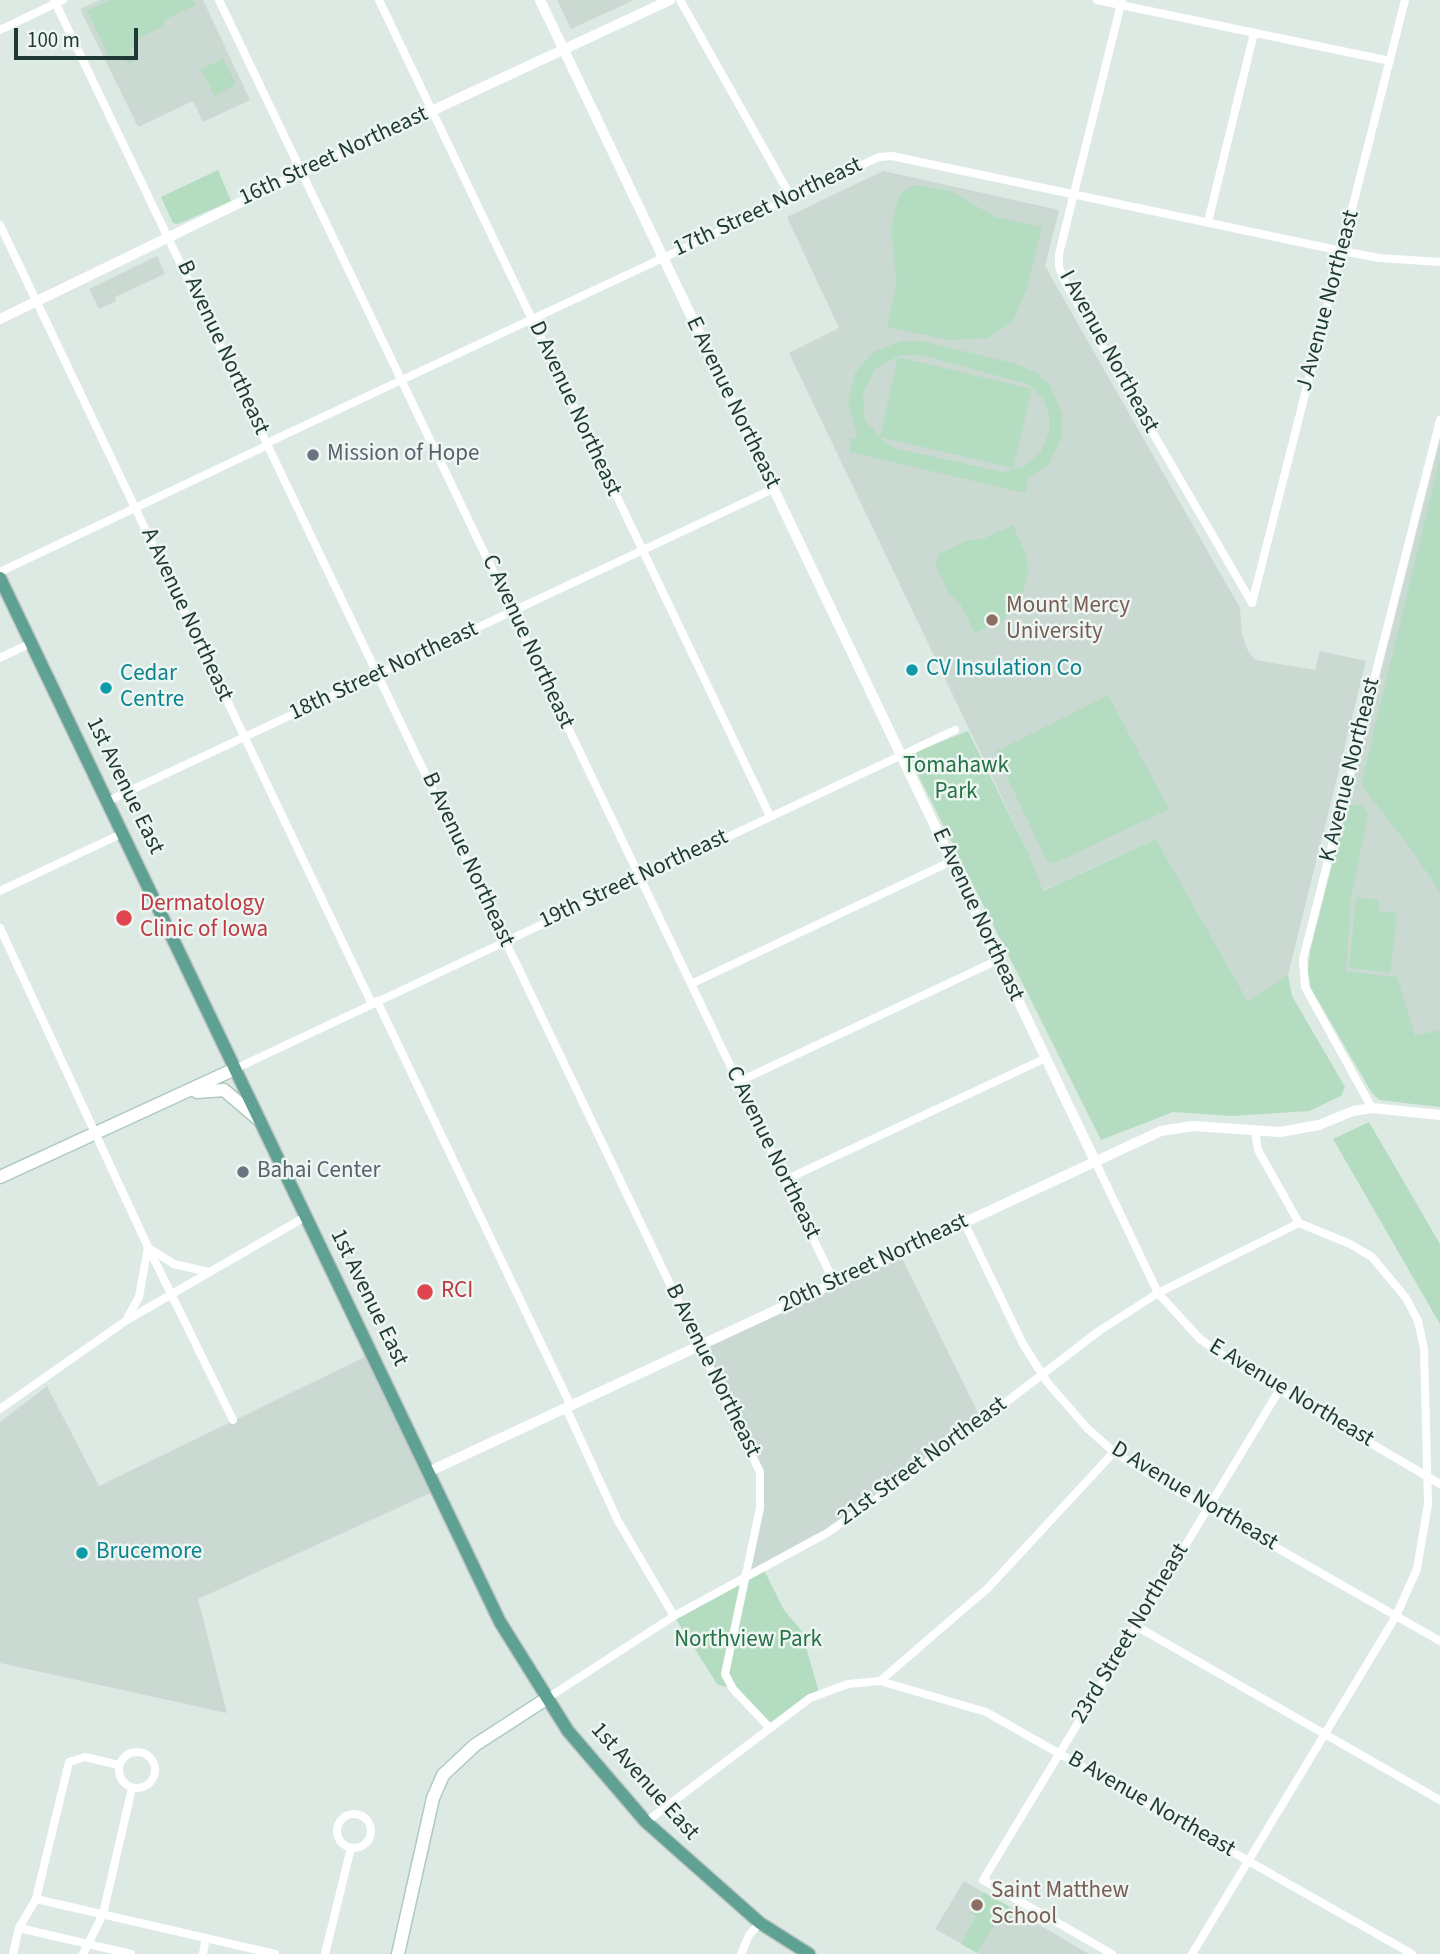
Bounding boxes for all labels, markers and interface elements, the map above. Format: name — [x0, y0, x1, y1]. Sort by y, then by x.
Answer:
scale bar — [18, 14, 142, 58]
text: 100 m — [27, 25, 80, 55]
street label: 16th Street Northeast — [235, 101, 433, 213]
street label: 17th Street Northeast — [669, 152, 867, 264]
street label: J Avenue Northeast — [1292, 207, 1366, 395]
street label: B Avenue Northeast — [170, 257, 274, 439]
street label: I Avenue Northeast — [1052, 266, 1164, 438]
street label: E Avenue Northeast — [679, 313, 785, 493]
street label: D Avenue Northeast — [521, 317, 627, 501]
place label: Mission of Hope — [327, 441, 479, 469]
marker: Mission of Hope — [305, 447, 321, 463]
street label: A Avenue Northeast — [134, 524, 238, 706]
street label: C Avenue Northeast — [475, 551, 579, 733]
place label: Mount Mercy University — [1006, 593, 1130, 647]
marker: Mount Mercy University — [984, 612, 1000, 628]
street label: 18th Street Northeast — [285, 616, 483, 728]
place label: CV Insulation Co — [926, 656, 1082, 684]
place label: Cedar Centre — [120, 661, 184, 715]
marker: CV Insulation Co — [904, 662, 920, 678]
street label: K Avenue Northeast — [1315, 675, 1387, 865]
marker: Cedar Centre — [98, 680, 114, 696]
street label: 1st Avenue East — [79, 713, 169, 859]
park label: Tomahawk Park — [903, 753, 1009, 807]
street label: B Avenue Northeast — [415, 769, 519, 951]
street label: 19th Street Northeast — [535, 824, 733, 936]
street label: E Avenue Northeast — [925, 824, 1029, 1006]
place label: Dermatology Clinic of Iowa — [140, 891, 268, 945]
marker: Dermatology Clinic of Iowa — [114, 908, 134, 928]
street label: C Avenue Northeast — [718, 1062, 826, 1244]
place label: Bahai Center — [257, 1158, 380, 1186]
marker: Bahai Center — [235, 1164, 251, 1180]
street label: 20th Street Northeast — [775, 1208, 973, 1320]
street label: 1st Avenue East — [323, 1225, 413, 1371]
place label: RCI — [441, 1278, 473, 1306]
street label: B Avenue Northeast — [658, 1280, 766, 1462]
marker: RCI — [415, 1282, 435, 1302]
street label: E Avenue Northeast — [1204, 1334, 1378, 1454]
street label: 21st Street Northeast — [833, 1392, 1013, 1532]
street label: D Avenue Northeast — [1106, 1436, 1282, 1558]
place label: Brucemore — [96, 1539, 202, 1567]
street label: 23rd Street Northeast — [1066, 1539, 1196, 1729]
marker: Brucemore — [74, 1545, 90, 1561]
park label: Northview Park — [674, 1627, 822, 1655]
street label: 1st Avenue East — [584, 1717, 704, 1847]
street label: B Avenue Northeast — [1062, 1746, 1240, 1864]
place label: Saint Matthew School — [991, 1878, 1129, 1932]
marker: Saint Matthew School — [969, 1897, 985, 1913]

